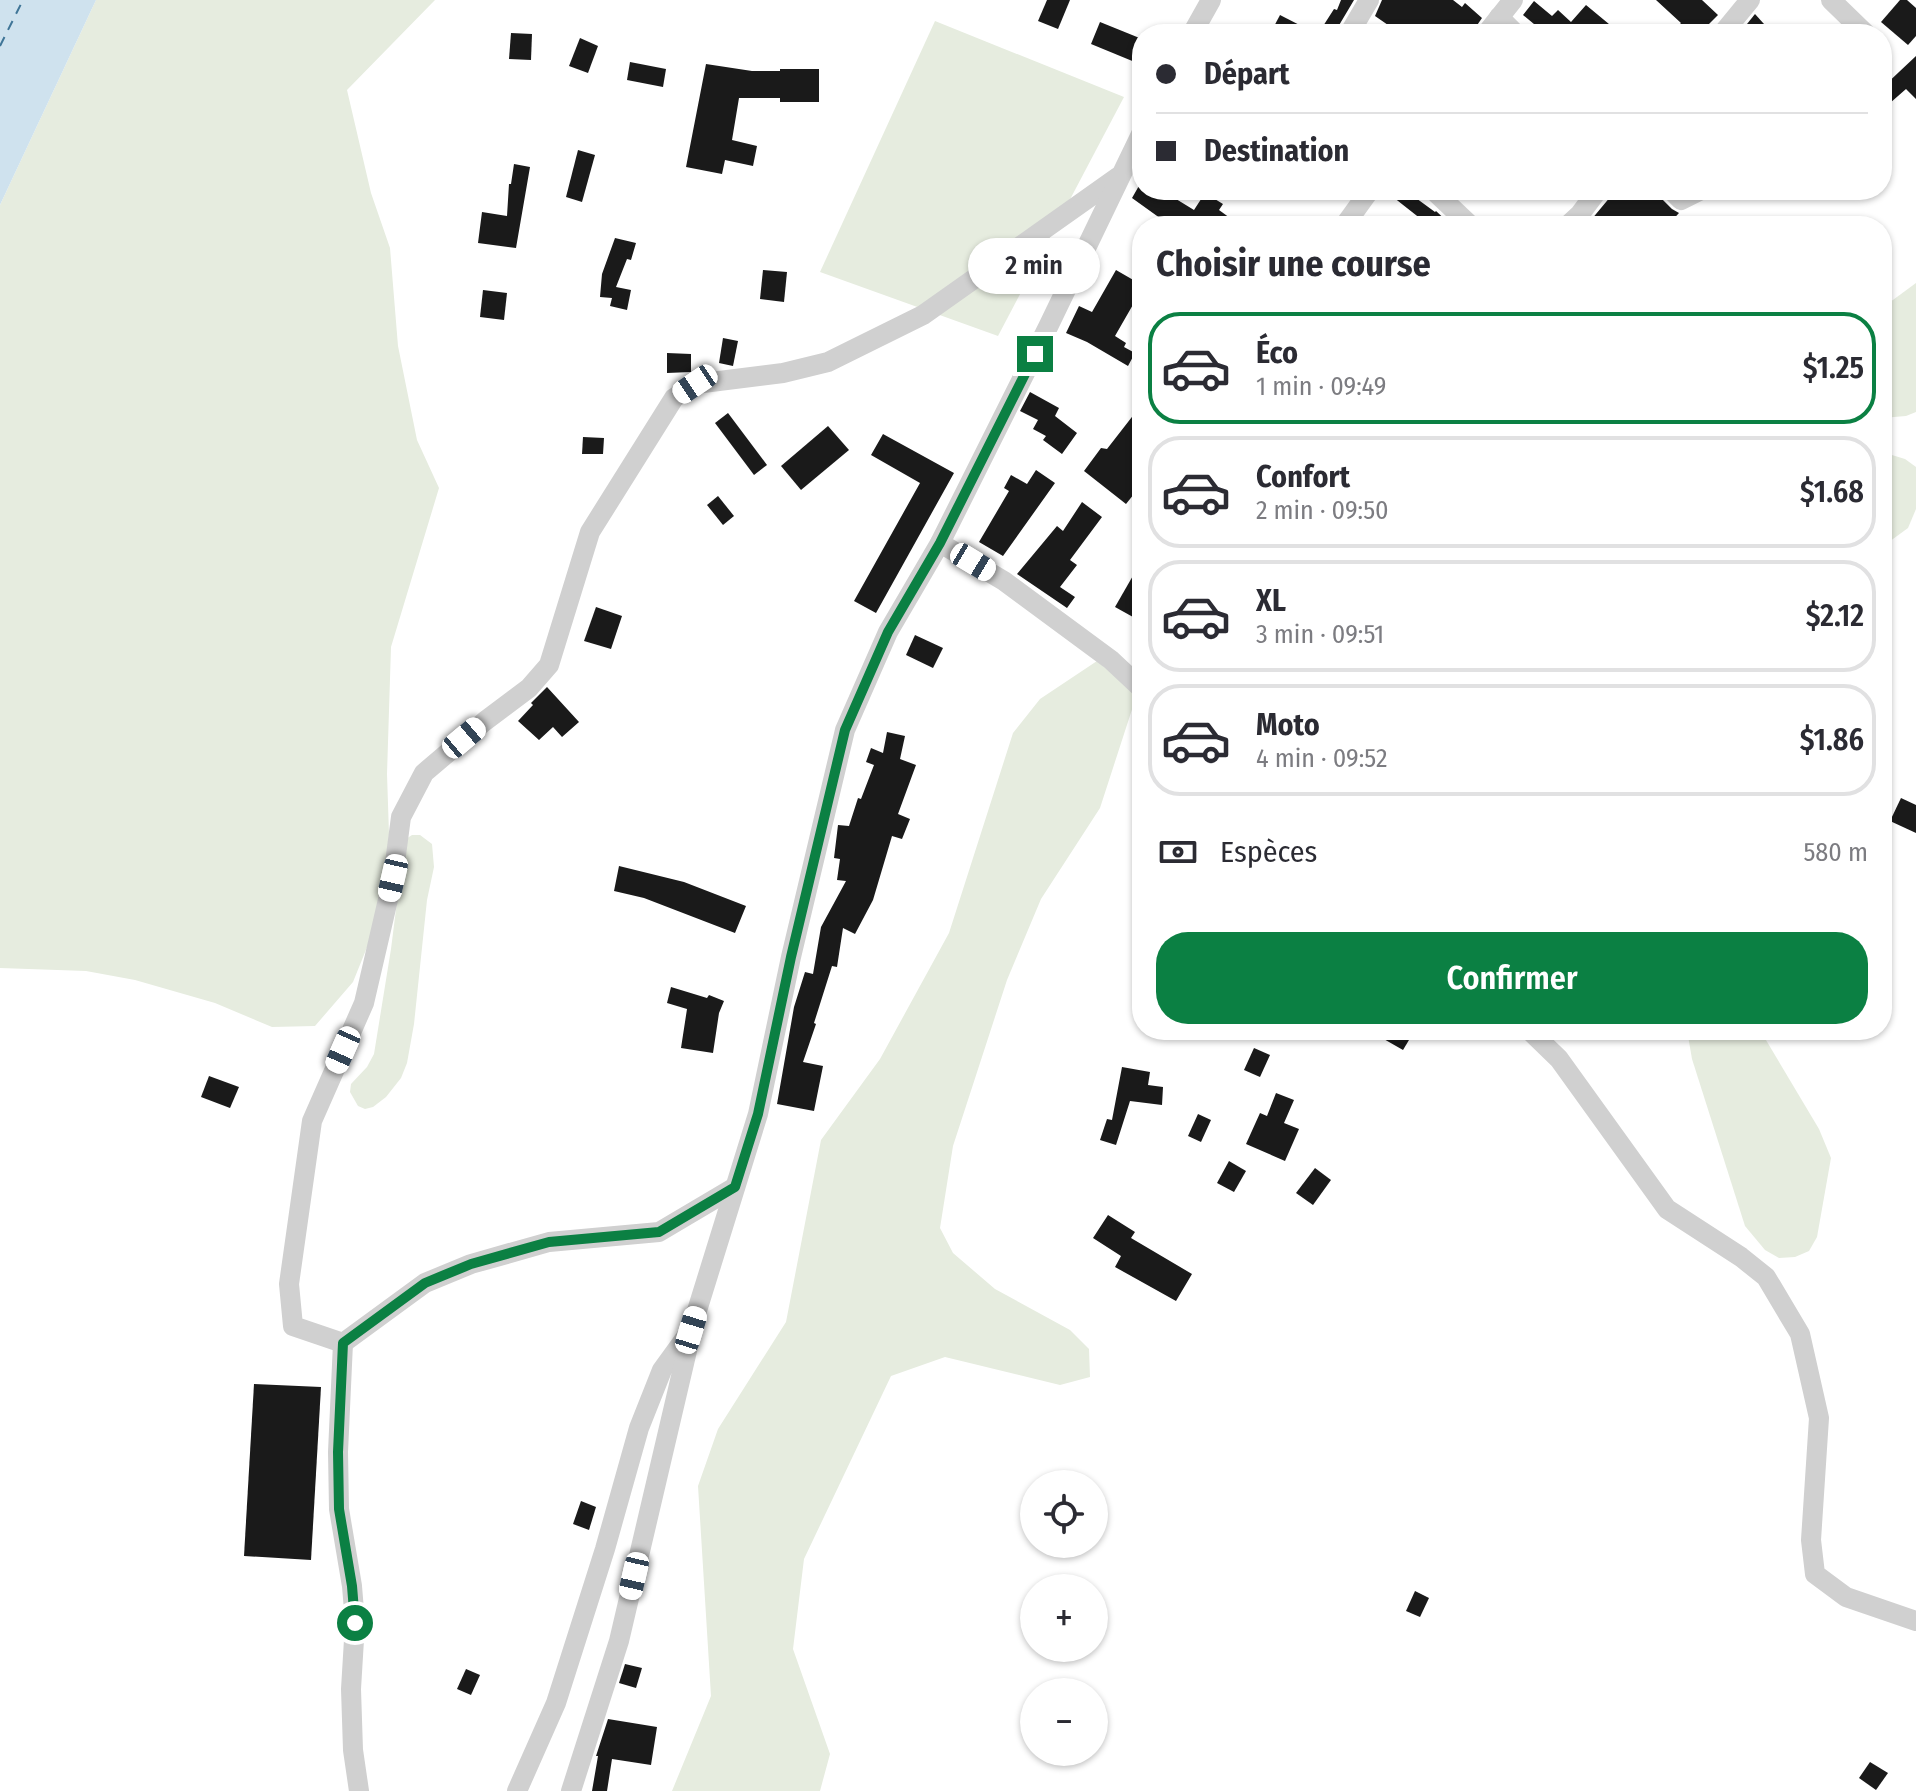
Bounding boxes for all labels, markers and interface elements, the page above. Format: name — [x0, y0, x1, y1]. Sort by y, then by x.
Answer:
text: Départ — [1204, 56, 1290, 92]
text: Destination — [1204, 133, 1349, 169]
callout: 2 min — [969, 238, 1101, 294]
text: Choisir une course — [1156, 242, 1431, 286]
text: 2 min — [1005, 250, 1063, 281]
icon: car — [1160, 332, 1232, 404]
text: Éco — [1256, 335, 1298, 371]
route end — [1017, 336, 1053, 372]
text: $1.25 — [1803, 350, 1864, 386]
car — [668, 361, 722, 407]
text: 1 min · 09:49 — [1256, 371, 1386, 402]
icon: car — [1160, 456, 1232, 528]
text: Confort — [1256, 459, 1350, 495]
text: $1.68 — [1800, 474, 1864, 510]
text: 2 min · 09:50 — [1256, 495, 1389, 526]
car — [946, 539, 1000, 585]
icon: car — [1160, 580, 1232, 652]
text: XL — [1256, 583, 1286, 619]
text: $2.12 — [1806, 598, 1864, 634]
text: 3 min · 09:51 — [1256, 619, 1384, 650]
icon: car — [1160, 704, 1232, 776]
text: Moto — [1256, 707, 1320, 743]
car — [438, 713, 490, 763]
text: $1.86 — [1800, 722, 1864, 758]
text: 4 min · 09:52 — [1256, 743, 1387, 774]
icon: cash — [1156, 830, 1200, 874]
text: Espèces — [1220, 834, 1317, 870]
text: 580 m — [1803, 837, 1868, 868]
car — [376, 852, 410, 904]
button: Confirmer — [1156, 932, 1868, 1024]
car — [322, 1023, 364, 1077]
car — [673, 1304, 709, 1356]
map controls — [1020, 1470, 1108, 1766]
button: locate — [1020, 1470, 1108, 1558]
car — [617, 1550, 651, 1602]
button: + — [1020, 1574, 1108, 1662]
route start — [337, 1605, 373, 1641]
button: − — [1020, 1678, 1108, 1766]

